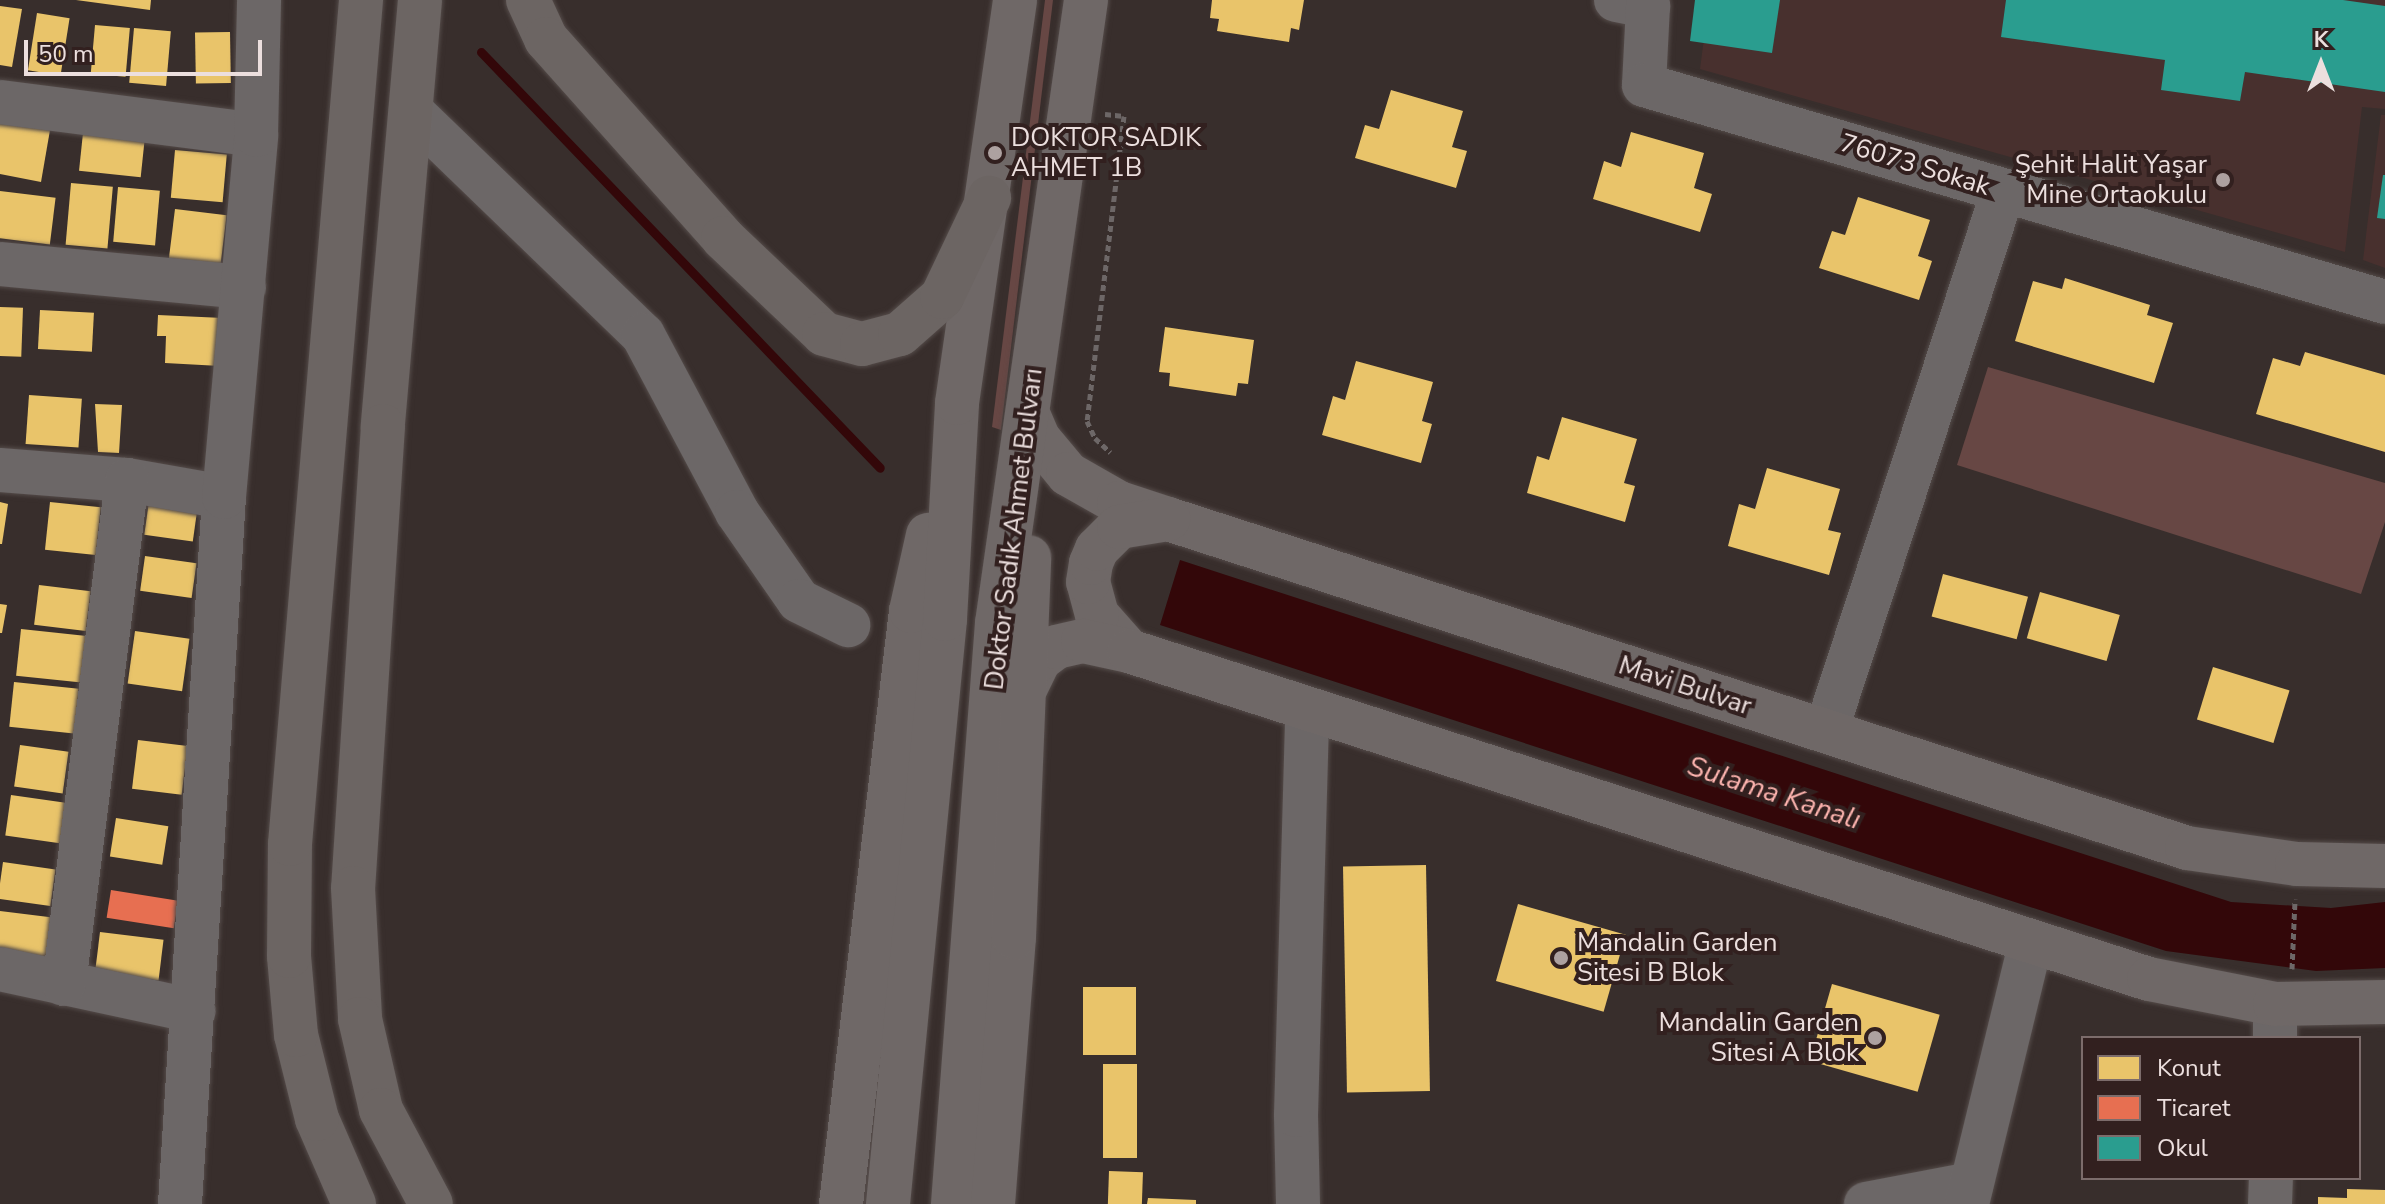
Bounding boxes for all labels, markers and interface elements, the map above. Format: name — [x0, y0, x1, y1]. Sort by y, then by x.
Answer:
scale bar — [28, 24, 266, 74]
north arrow — [2281, 24, 2361, 104]
text: K — [2314, 25, 2328, 55]
text: 50 m — [38, 38, 94, 70]
place label: DOKTOR SADIK AHMET 1B — [1011, 122, 1201, 184]
street label: 76073 Sokak — [1836, 127, 1994, 203]
marker: DOKTOR SADIK AHMET 1B — [986, 144, 1004, 162]
place label: Şehit Halit Yaşar Mine Ortaokulu — [2015, 149, 2207, 210]
marker: Şehit Halit Yaşar Mine Ortaokulu — [2214, 171, 2232, 189]
street label: Doktor Sadık Ahmet Bulvarı — [979, 366, 1049, 692]
street label: Mavi Bulvar — [1615, 650, 1755, 722]
water label: Sulama Kanalı — [1683, 749, 1865, 837]
place label: Mandalin Garden Sitesi B Blok — [1577, 927, 1777, 988]
marker: Mandalin Garden Sitesi B Blok — [1552, 949, 1570, 967]
place label: Mandalin Garden Sitesi A Blok — [1659, 1007, 1859, 1068]
marker: Mandalin Garden Sitesi A Blok — [1866, 1029, 1884, 1047]
legend — [2081, 1036, 2361, 1180]
text: Konut — [2157, 1052, 2221, 1084]
text: Ticaret — [2157, 1092, 2230, 1124]
text: Okul — [2157, 1132, 2208, 1164]

